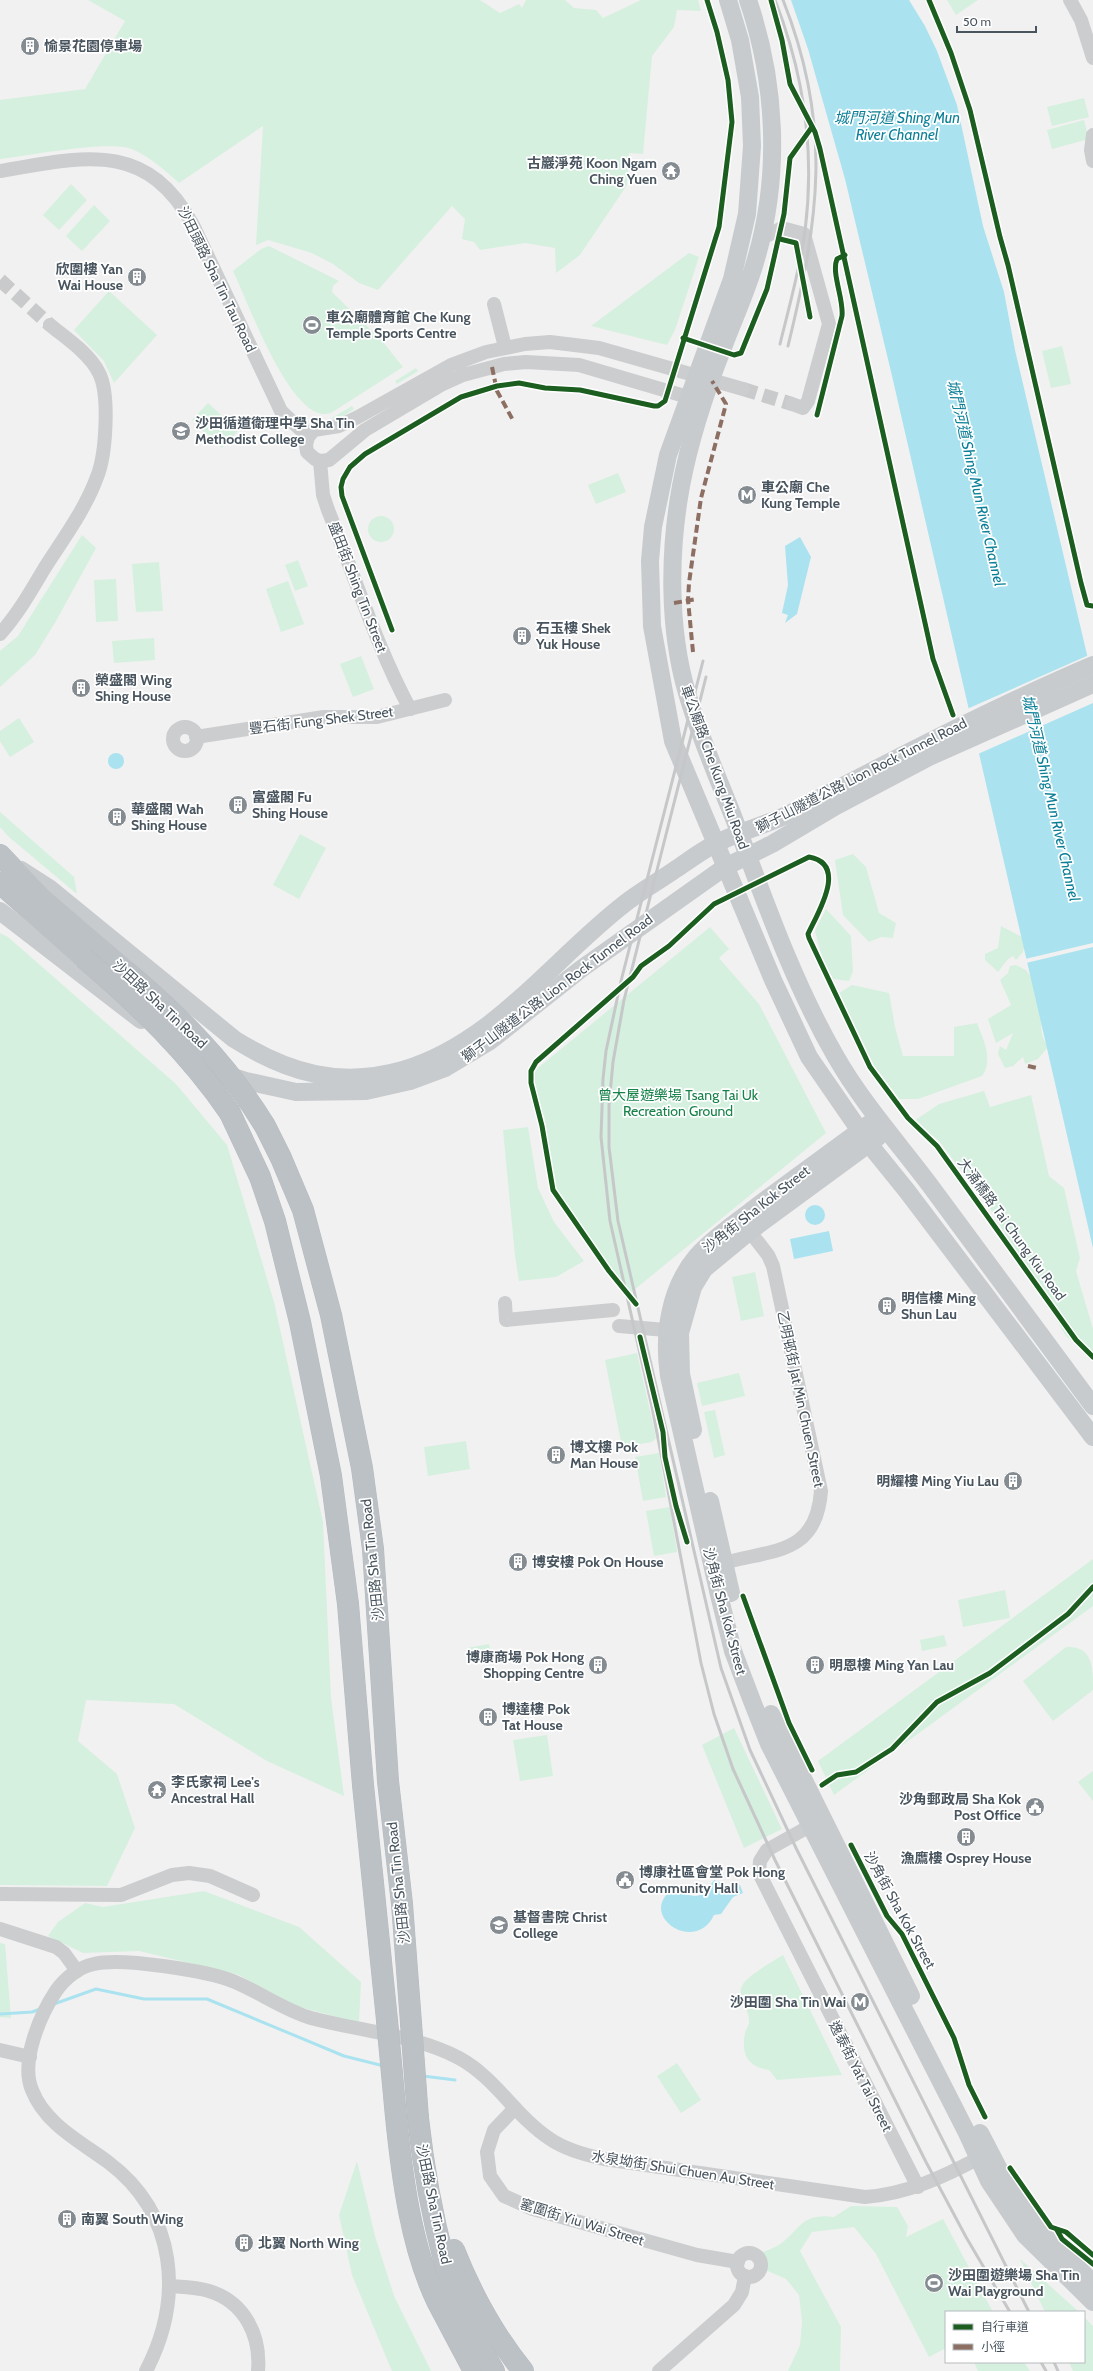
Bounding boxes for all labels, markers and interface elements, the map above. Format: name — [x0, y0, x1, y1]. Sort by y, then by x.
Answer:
scale bar — [957, 8, 1036, 34]
text: 50 m — [963, 14, 991, 29]
building icon: 愉景花園停車場 — [19, 35, 41, 57]
place label: 愉景花園停車場 — [44, 37, 142, 55]
water label: 城門河道 Shing Mun River Channel — [834, 109, 960, 144]
place label: 古巖淨苑 Koon Ngam Ching Yuen — [527, 154, 657, 188]
temple icon: 古巖淨苑 Koon Ngam Ching Yuen — [660, 160, 682, 182]
street label: 沙田頭路 Sha Tin Tau Road — [174, 203, 260, 355]
place label: 欣圍樓 Yan Wai House — [56, 260, 123, 294]
building icon: 欣圍樓 Yan Wai House — [126, 266, 148, 288]
place label: 車公廟體育館 Che Kung Temple Sports Centre — [326, 308, 471, 342]
sports icon: 車公廟體育館 Che Kung Temple Sports Centre — [301, 314, 323, 336]
water label: 城門河道 Shing Mun River Channel — [943, 378, 1009, 589]
place label: 沙田循道衛理中學 Sha Tin Methodist College — [195, 414, 355, 448]
school or university icon: 沙田循道衛理中學 Sha Tin Methodist College — [170, 420, 192, 442]
place label: 車公廟 Che Kung Temple — [761, 478, 840, 512]
metro station icon: 車公廟 Che Kung Temple — [736, 484, 758, 506]
street label: 盛田街 Shing Tin Street — [325, 519, 391, 655]
place label: 石玉樓 Shek Yuk House — [535, 619, 611, 653]
building icon: 石玉樓 Shek Yuk House — [511, 625, 533, 647]
place label: 榮盛閣 Wing Shing House — [95, 671, 172, 705]
building icon: 榮盛閣 Wing Shing House — [70, 677, 92, 699]
street label: 車公廟路 Che Kung Miu Road — [677, 682, 753, 852]
water label: 城門河道 Shing Mun River Channel — [1018, 693, 1084, 904]
street label: 豐石街 Fung Shek Street — [248, 702, 395, 738]
street label: 獅子山隧道公路 Lion Rock Tunnel Road — [752, 714, 970, 836]
place label: 富盛閣 Fu Shing House — [252, 788, 328, 822]
building icon: 富盛閣 Fu Shing House — [227, 794, 249, 816]
place label: 華盛閣 Wah Shing House — [131, 800, 207, 834]
building icon: 華盛閣 Wah Shing House — [106, 806, 128, 828]
street label: 獅子山隧道公路 Lion Rock Tunnel Road — [458, 910, 656, 1066]
street label: 沙田路 Sha Tin Road — [109, 956, 211, 1052]
park label: 曾大屋遊樂場 Tsang Tai Uk Recreation Ground — [598, 1086, 759, 1120]
street label: 大涌橋路 Tai Chung Kiu Road — [954, 1154, 1070, 1304]
street label: 沙角街 Sha Kok Street — [699, 1161, 813, 1256]
place label: 明信樓 Ming Shun Lau — [901, 1289, 976, 1323]
building icon: 明信樓 Ming Shun Lau — [876, 1295, 898, 1317]
street label: 乙明邨街 Jat Min Chuen Street — [773, 1309, 829, 1489]
place label: 博文樓 Pok Man House — [570, 1438, 638, 1472]
building icon: 博文樓 Pok Man House — [545, 1444, 567, 1466]
building icon: 明耀樓 Ming Yiu Lau — [1002, 1470, 1024, 1492]
place label: 明耀樓 Ming Yiu Lau — [876, 1472, 999, 1490]
street label: 沙田路 Sha Tin Road — [357, 1498, 387, 1622]
street label: 沙角街 Sha Kok Street — [699, 1545, 751, 1677]
building icon: 博安樓 Pok On House — [507, 1551, 529, 1573]
place label: 博安樓 Pok On House — [532, 1553, 664, 1571]
place label: 博康商場 Pok Hong Shopping Centre — [466, 1648, 584, 1682]
building icon: 博康商場 Pok Hong Shopping Centre — [587, 1654, 609, 1676]
building icon: 明恩樓 Ming Yan Lau — [804, 1654, 826, 1676]
place label: 明恩樓 Ming Yan Lau — [829, 1656, 954, 1674]
place label: 博達樓 Pok Tat House — [502, 1700, 570, 1734]
building icon: 博達樓 Pok Tat House — [477, 1706, 499, 1728]
place label: 李氏家祠 Lee's Ancestral Hall — [171, 1773, 260, 1807]
temple icon: 李氏家祠 Lee's Ancestral Hall — [146, 1779, 168, 1801]
place label: 沙角郵政局 Sha Kok Post Office — [899, 1790, 1021, 1824]
public building icon: 沙角郵政局 Sha Kok Post Office — [1024, 1796, 1046, 1818]
street label: 沙田路 Sha Tin Road — [383, 1821, 413, 1945]
building icon: 漁鷹樓 Osprey House — [955, 1826, 977, 1848]
street label: 沙角街 Sha Kok Street — [860, 1848, 940, 1972]
place label: 漁鷹樓 Osprey House — [901, 1849, 1031, 1867]
place label: 博康社區會堂 Pok Hong Community Hall — [639, 1863, 785, 1897]
public building icon: 博康社區會堂 Pok Hong Community Hall — [614, 1869, 636, 1891]
place label: 基督書院 Christ College — [513, 1908, 607, 1942]
school or university icon: 基督書院 Christ College — [488, 1914, 510, 1936]
metro station icon: 沙田圍 Sha Tin Wai — [849, 1991, 871, 2013]
place label: 沙田圍 Sha Tin Wai — [730, 1993, 846, 2011]
street label: 逸泰街 Yat Tai Street — [825, 2018, 897, 2135]
street label: 沙田路 Sha Tin Road — [412, 2142, 456, 2266]
street label: 水泉坳街 Shui Chuen Au Street — [590, 2147, 776, 2193]
street label: 窰圍街 Yiu Wai Street — [518, 2195, 646, 2249]
building icon: 南翼 South Wing — [56, 2208, 78, 2230]
place label: 南翼 South Wing — [81, 2210, 183, 2228]
building icon: 北翼 North Wing — [233, 2232, 255, 2254]
place label: 北翼 North Wing — [258, 2234, 359, 2252]
place label: 沙田圍遊樂場 Sha Tin Wai Playground — [948, 2266, 1080, 2300]
sports icon: 沙田圍遊樂場 Sha Tin Wai Playground — [923, 2272, 945, 2294]
legend — [945, 2311, 1085, 2363]
text: 自行車道 — [981, 2319, 1029, 2334]
text: 小徑 — [981, 2339, 1005, 2354]

